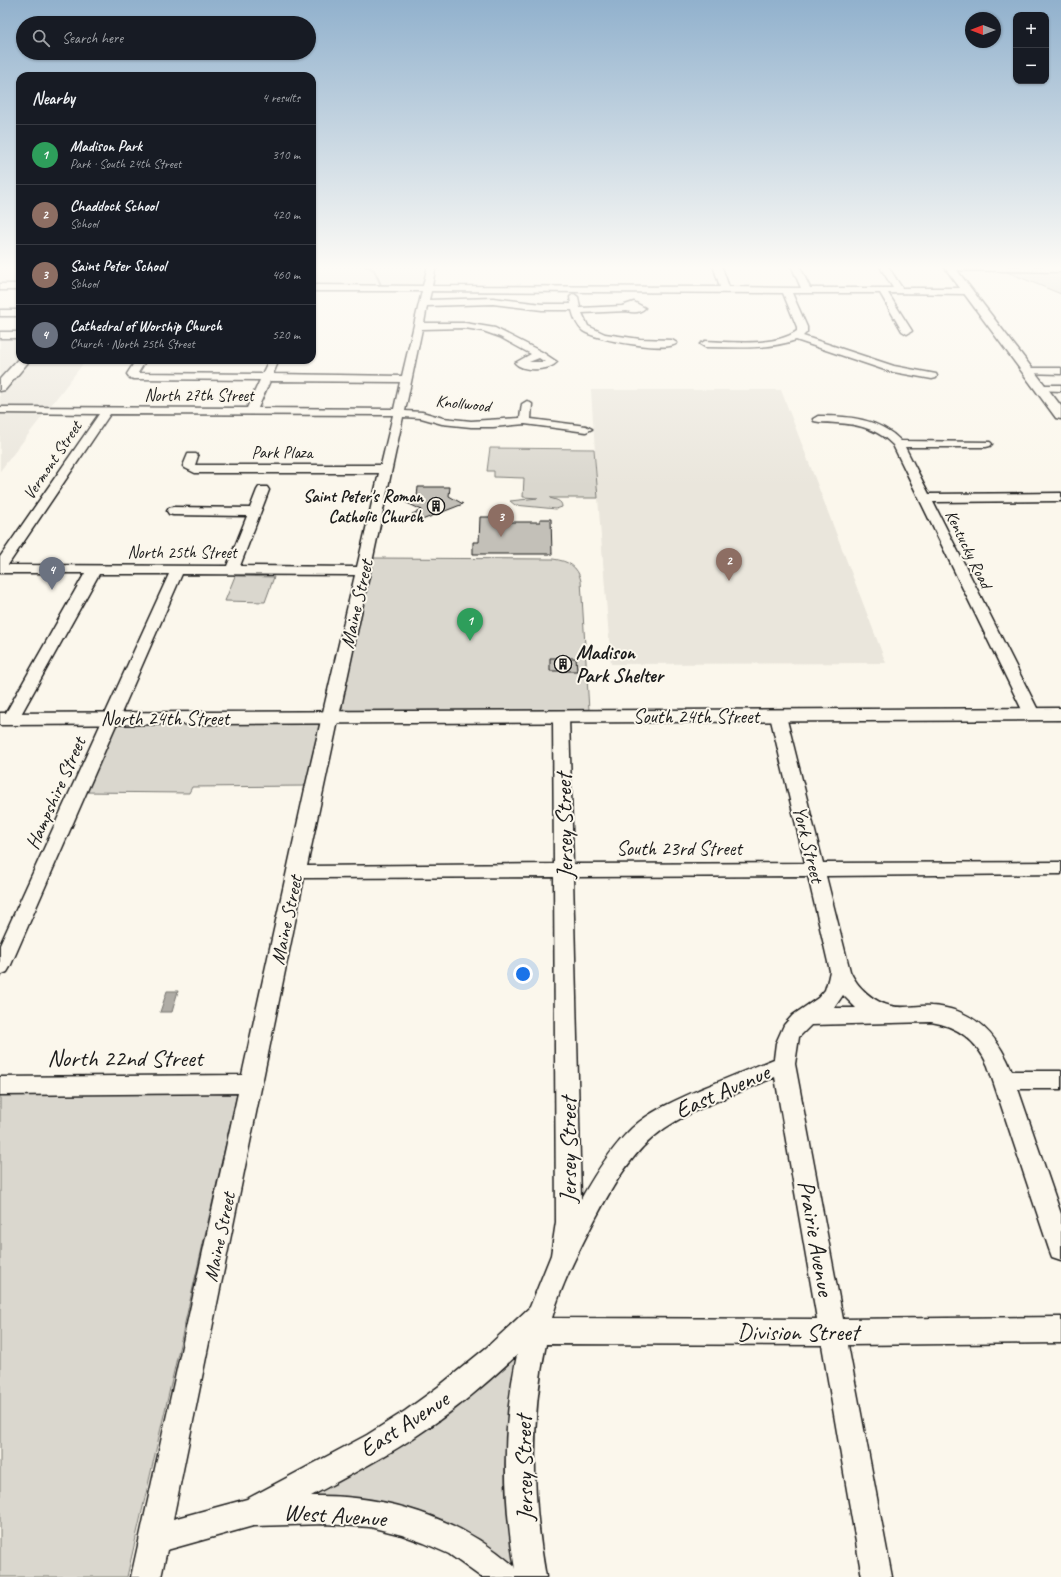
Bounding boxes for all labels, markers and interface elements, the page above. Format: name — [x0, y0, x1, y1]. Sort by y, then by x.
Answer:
north arrow — [965, 12, 1001, 48]
map controls — [1013, 12, 1049, 84]
button: + — [1013, 12, 1049, 48]
search box — [16, 16, 316, 60]
icon: search — [30, 27, 52, 49]
text: Search here — [62, 29, 123, 48]
button: − — [1013, 48, 1049, 84]
text: Nearby — [32, 88, 75, 109]
text: 4 results — [262, 90, 300, 106]
text: Madison Park — [70, 137, 142, 156]
text: 1 — [42, 147, 48, 163]
text: 310 m — [272, 147, 300, 163]
text: Park · South 24th Street — [70, 156, 181, 172]
text: Chaddock School — [70, 197, 157, 216]
text: 2 — [42, 207, 48, 223]
text: 420 m — [272, 207, 300, 223]
text: School — [70, 216, 98, 232]
text: Saint Peter School — [70, 257, 166, 276]
text: 3 — [42, 267, 48, 283]
text: 460 m — [272, 267, 300, 283]
text: School — [70, 276, 98, 292]
text: Cathedral of Worship Church — [70, 317, 222, 336]
text: 4 — [42, 327, 48, 343]
text: 520 m — [272, 327, 300, 343]
text: Church · North 25th Street — [70, 336, 195, 352]
street label: North 27th Street — [144, 385, 256, 406]
street label: Knollwood — [435, 390, 495, 417]
street label: Vermont Street — [19, 415, 88, 503]
street label: Park Plaza — [251, 442, 315, 463]
place label: Saint Peter's Roman Catholic Church — [303, 486, 424, 527]
building icon: Saint Peter's Roman Catholic Church — [426, 496, 446, 516]
pin: 3 — [488, 504, 514, 537]
street label: Kentucky Road — [941, 507, 998, 594]
street label: North 25th Street — [127, 542, 239, 563]
pin: 2 — [716, 548, 742, 581]
street label: Maine Street — [334, 555, 379, 651]
pin: 4 — [39, 557, 65, 590]
pin: 1 — [457, 608, 483, 641]
place label: Madison Park Shelter — [576, 640, 666, 688]
building icon: Madison Park Shelter — [553, 654, 573, 674]
street label: South 24th Street — [633, 704, 761, 729]
street label: North 24th Street — [101, 706, 232, 731]
street label: Hampshire Street — [20, 731, 92, 853]
street label: Jersey Street — [548, 770, 580, 880]
street label: York Street — [787, 803, 831, 888]
street label: South 23rd Street — [616, 836, 744, 861]
street label: Maine Street — [265, 871, 309, 967]
your location — [513, 964, 533, 984]
street label: North 22nd Street — [47, 1043, 205, 1073]
street label: East Avenue — [670, 1056, 776, 1125]
street label: Jersey Street — [553, 1094, 583, 1204]
street label: Prairie Avenue — [791, 1178, 841, 1300]
street label: Maine Street — [198, 1188, 242, 1284]
street label: Division Street — [737, 1317, 862, 1347]
street label: East Avenue — [354, 1383, 456, 1464]
street label: Jersey Street — [508, 1412, 540, 1522]
street label: West Avenue — [283, 1496, 389, 1534]

